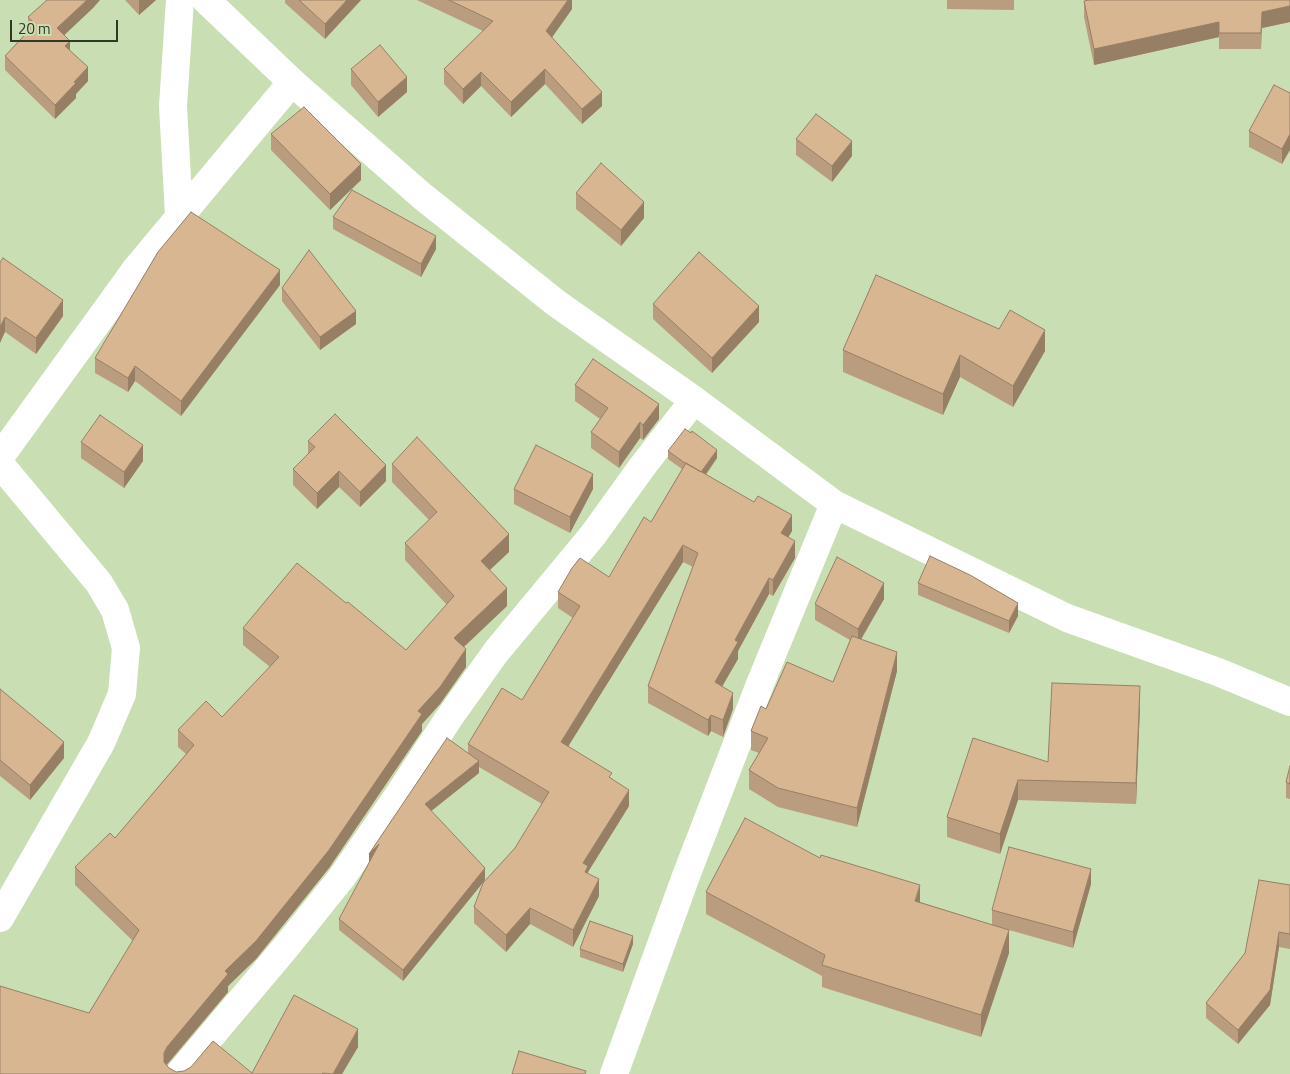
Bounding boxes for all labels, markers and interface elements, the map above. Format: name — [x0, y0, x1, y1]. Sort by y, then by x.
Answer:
scale bar — [12, 10, 120, 42]
text: 20 m — [18, 17, 51, 40]

